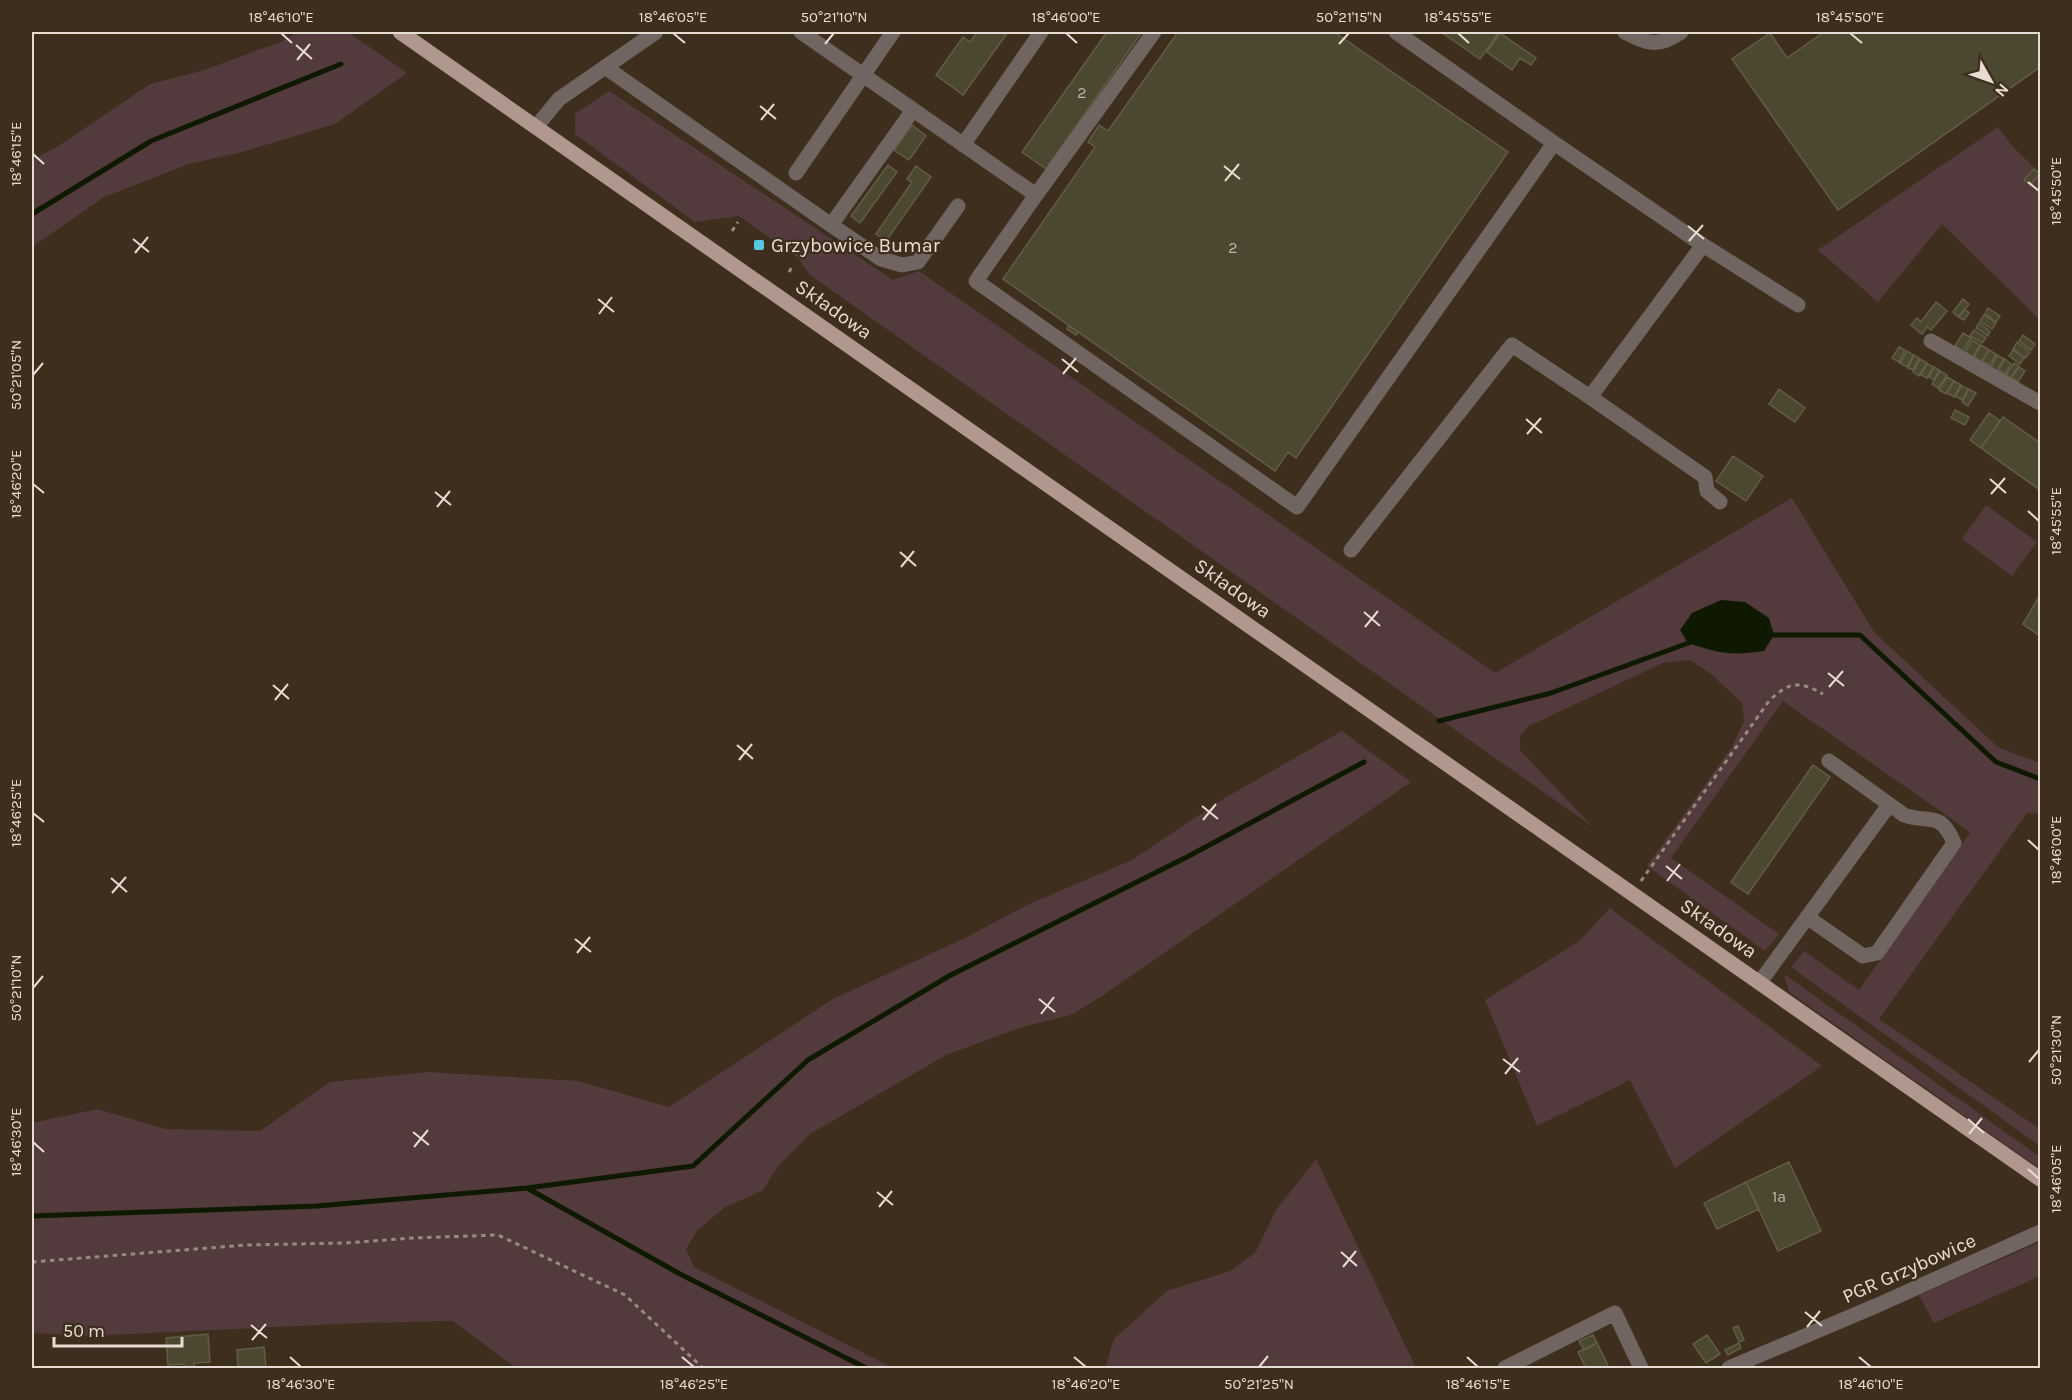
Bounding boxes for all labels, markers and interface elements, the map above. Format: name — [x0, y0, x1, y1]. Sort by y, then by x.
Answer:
text: 18°46'10"E — [248, 8, 314, 26]
text: 18°46'05"E — [639, 8, 707, 26]
text: 50°21'10"N — [801, 8, 867, 26]
text: 18°46'00"E — [1031, 8, 1101, 26]
text: 50°21'15"N — [1316, 8, 1382, 26]
text: 18°45'55"E — [1424, 8, 1492, 26]
text: 18°45'50"E — [1816, 8, 1884, 26]
north arrow — [1961, 51, 2021, 111]
text: N — [1991, 80, 2013, 101]
house number: 2 — [1077, 83, 1087, 102]
text: 18°46'15"E — [7, 122, 25, 186]
text: 18°45'50"E — [2047, 157, 2065, 225]
place label: Grzybowice Bumar — [771, 234, 941, 257]
marker: Grzybowice Bumar — [752, 238, 766, 252]
house number: 2 — [1228, 238, 1238, 257]
street label: Składowa — [791, 275, 876, 344]
text: 50°21'05"N — [7, 340, 25, 410]
text: 18°46'20"E — [7, 450, 25, 518]
text: 18°45'55"E — [2047, 487, 2065, 555]
street label: Składowa — [1190, 554, 1275, 623]
text: 18°46'25"E — [7, 779, 25, 847]
text: 18°46'00"E — [2047, 815, 2065, 885]
street label: Składowa — [1676, 894, 1761, 963]
text: 50°21'10"N — [7, 955, 25, 1021]
text: 50°21'30"N — [2047, 1015, 2065, 1085]
text: 18°46'30"E — [7, 1107, 25, 1177]
text: 18°46'05"E — [2047, 1145, 2065, 1213]
house number: 1a — [1772, 1187, 1786, 1206]
street label: PGR Grzybowice — [1839, 1229, 1980, 1308]
scale bar — [54, 1310, 182, 1348]
text: 50 m — [63, 1320, 105, 1342]
text: 18°46'30"E — [266, 1375, 336, 1393]
text: 18°46'25"E — [660, 1375, 728, 1393]
text: 18°46'20"E — [1052, 1375, 1120, 1393]
text: 50°21'25"N — [1224, 1375, 1294, 1393]
text: 18°46'15"E — [1446, 1375, 1510, 1393]
text: 18°46'10"E — [1838, 1375, 1904, 1393]

